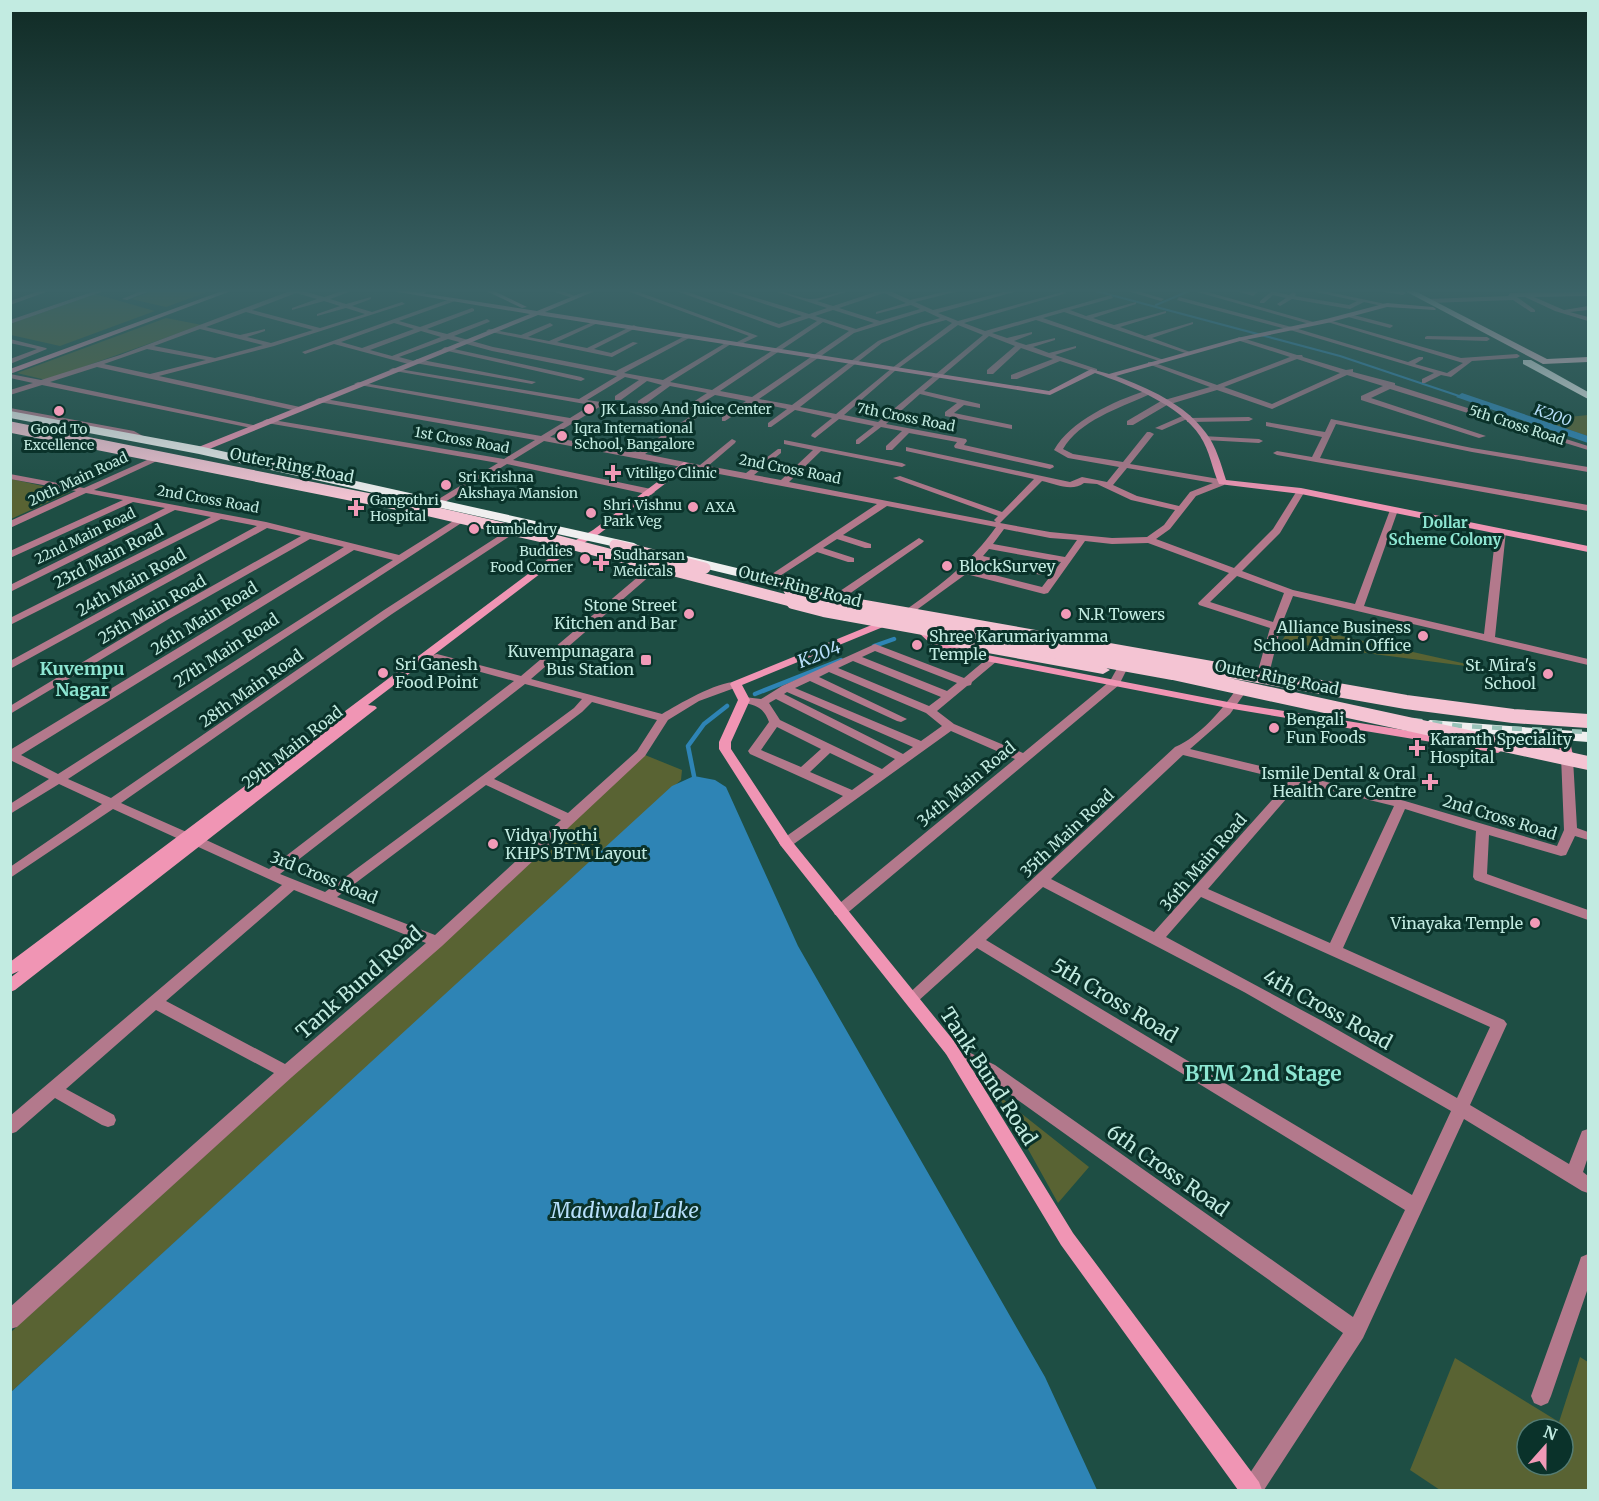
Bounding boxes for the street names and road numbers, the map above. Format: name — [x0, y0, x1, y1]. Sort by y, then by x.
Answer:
street label: 7th Cross Road — [855, 399, 957, 435]
street label: 5th Cross Road — [1467, 401, 1568, 449]
street label: 1st Cross Road — [413, 423, 511, 457]
street label: Outer Ring Road — [228, 443, 356, 487]
street label: 20th Main Road — [25, 448, 131, 510]
street label: 2nd Cross Road — [738, 450, 843, 488]
street label: 2nd Cross Road — [156, 481, 261, 517]
street label: 22nd Main Road — [32, 504, 139, 568]
street label: 23rd Main Road — [50, 520, 167, 592]
street label: 24th Main Road — [73, 544, 190, 620]
street label: Outer Ring Road — [736, 561, 864, 611]
street label: 25th Main Road — [95, 570, 210, 648]
street label: 26th Main Road — [147, 577, 261, 659]
street label: 27th Main Road — [170, 608, 283, 691]
street label: 28th Main Road — [195, 645, 307, 731]
street label: Outer Ring Road — [1213, 655, 1341, 699]
street label: 29th Main Road — [238, 701, 347, 793]
street label: 34th Main Road — [913, 737, 1019, 831]
street label: 35th Main Road — [1016, 784, 1118, 881]
street label: 2nd Cross Road — [1441, 790, 1560, 844]
street label: 36th Main Road — [1155, 809, 1251, 915]
street label: 3rd Cross Road — [268, 846, 381, 908]
street label: Tank Bund Road — [291, 920, 427, 1044]
street label: 5th Cross Road — [1047, 953, 1183, 1047]
street label: 4th Cross Road — [1259, 963, 1397, 1055]
street label: Tank Bund Road — [935, 1002, 1043, 1150]
street label: 6th Cross Road — [1102, 1119, 1234, 1221]

